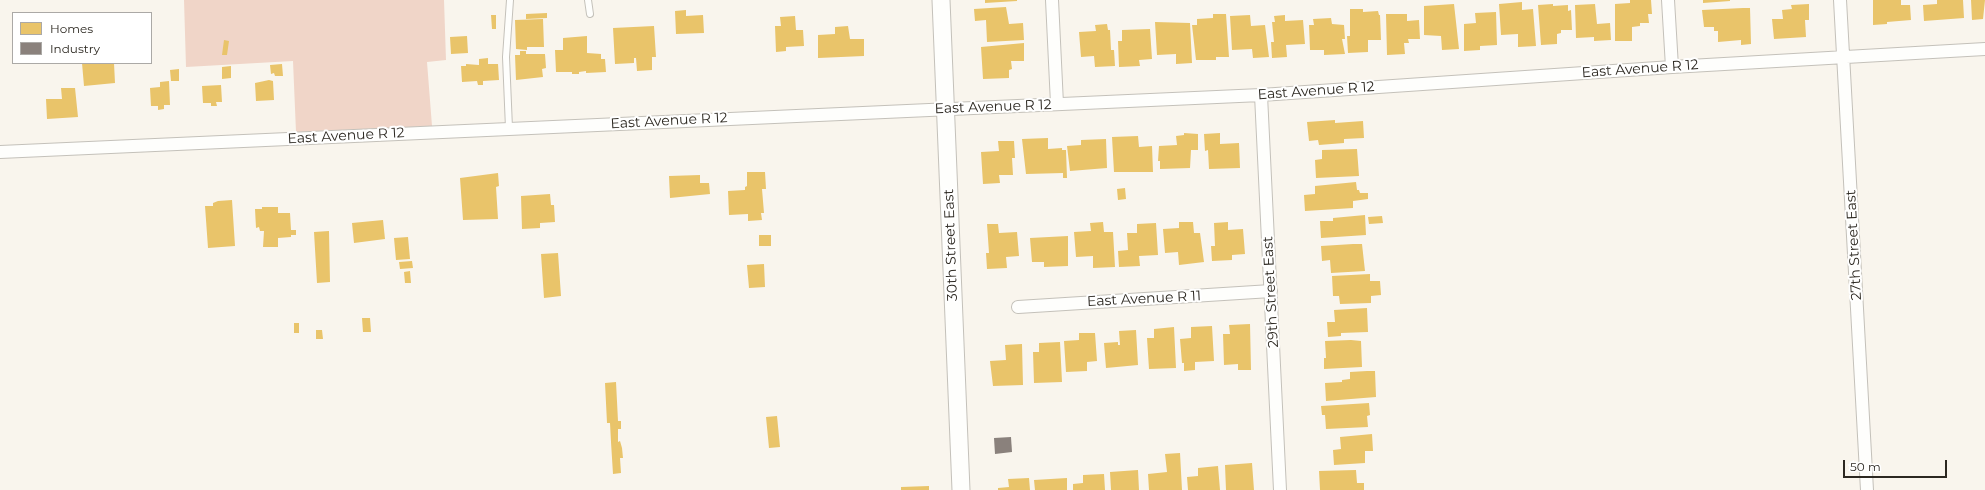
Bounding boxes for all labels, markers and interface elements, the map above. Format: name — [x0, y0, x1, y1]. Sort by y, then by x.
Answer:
legend — [12, 12, 152, 64]
text: Homes — [50, 21, 93, 36]
text: Industry — [50, 41, 100, 56]
street label: East Avenue R 12 — [1581, 57, 1699, 81]
street label: East Avenue R 12 — [1257, 79, 1375, 103]
street label: East Avenue R 12 — [934, 97, 1052, 117]
street label: East Avenue R 12 — [610, 110, 728, 132]
street label: East Avenue R 12 — [287, 125, 405, 147]
street label: 30th Street East — [941, 189, 961, 301]
street label: 27th Street East — [1843, 189, 1865, 301]
street label: 29th Street East — [1260, 236, 1282, 348]
street label: East Avenue R 11 — [1087, 288, 1201, 310]
scale bar — [1845, 452, 1949, 478]
text: 50 m — [1850, 459, 1881, 474]

